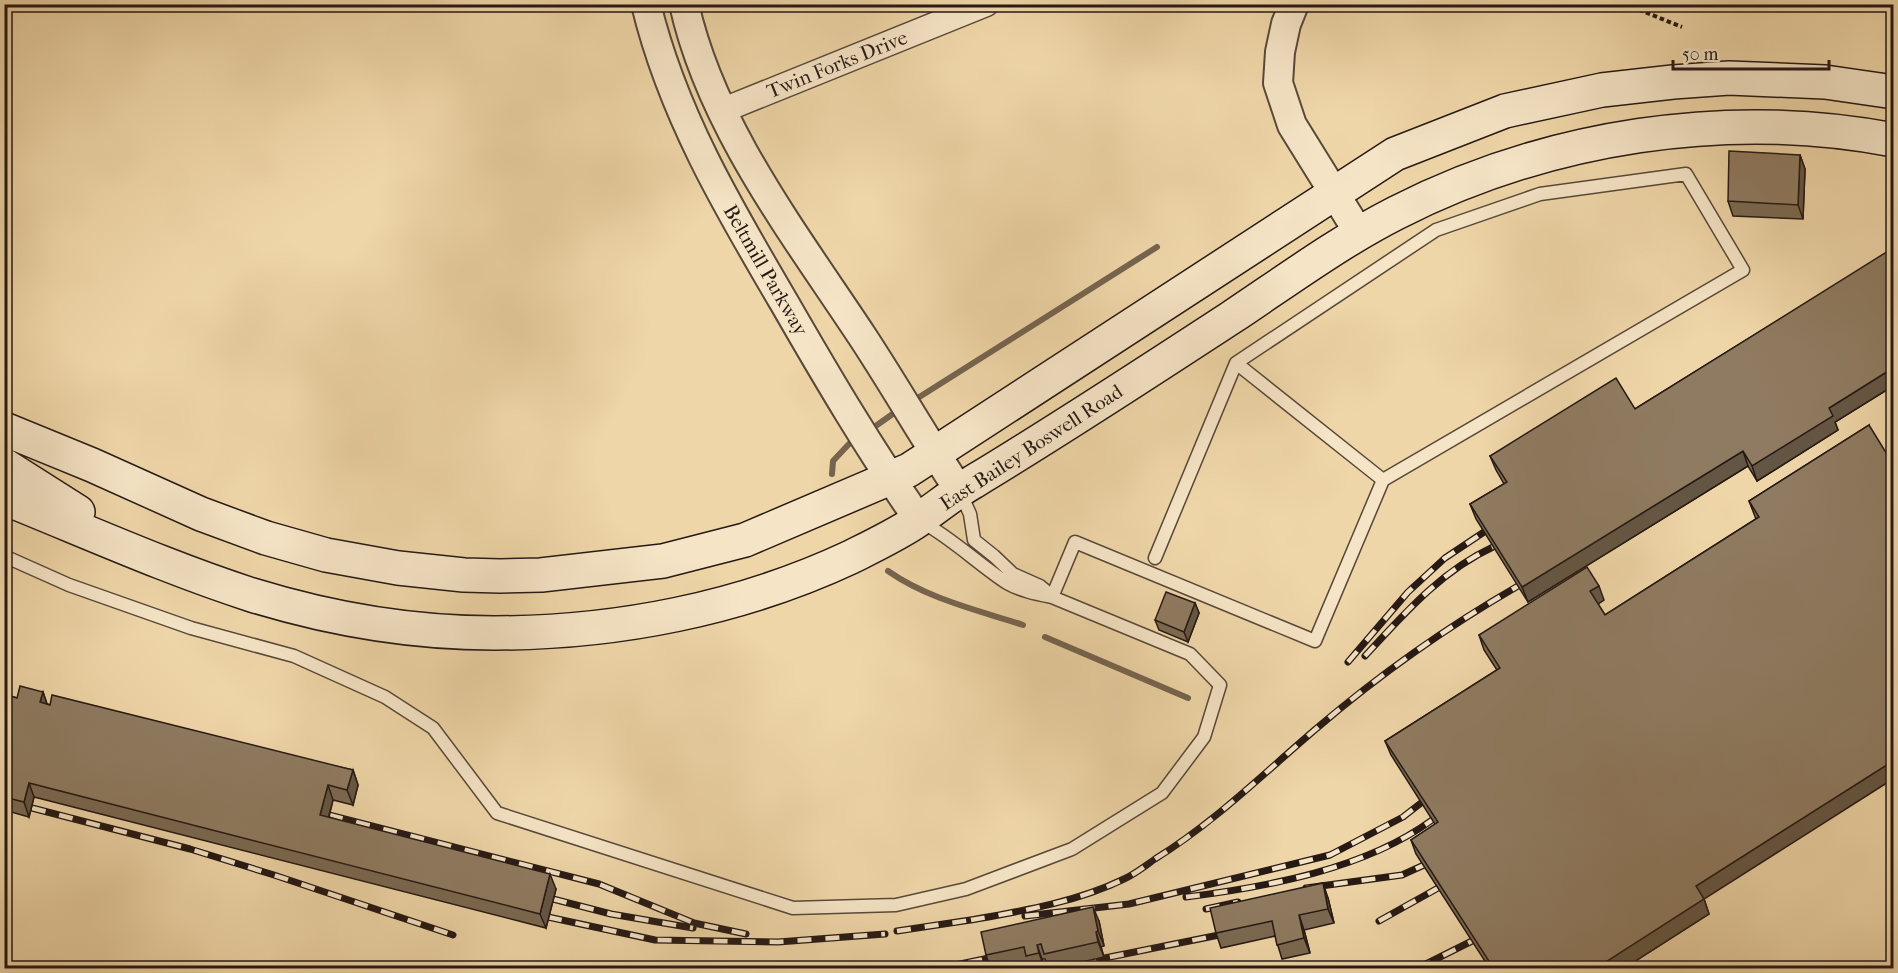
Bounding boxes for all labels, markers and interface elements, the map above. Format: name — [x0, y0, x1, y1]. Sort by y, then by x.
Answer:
street label: Twin Forks Drive — [764, 26, 911, 103]
scale bar — [1673, 33, 1829, 71]
text: 50 m — [1682, 44, 1719, 65]
street label: Beltmill Parkway — [719, 201, 813, 341]
street label: East Bailey Boswell Road — [936, 379, 1128, 515]

